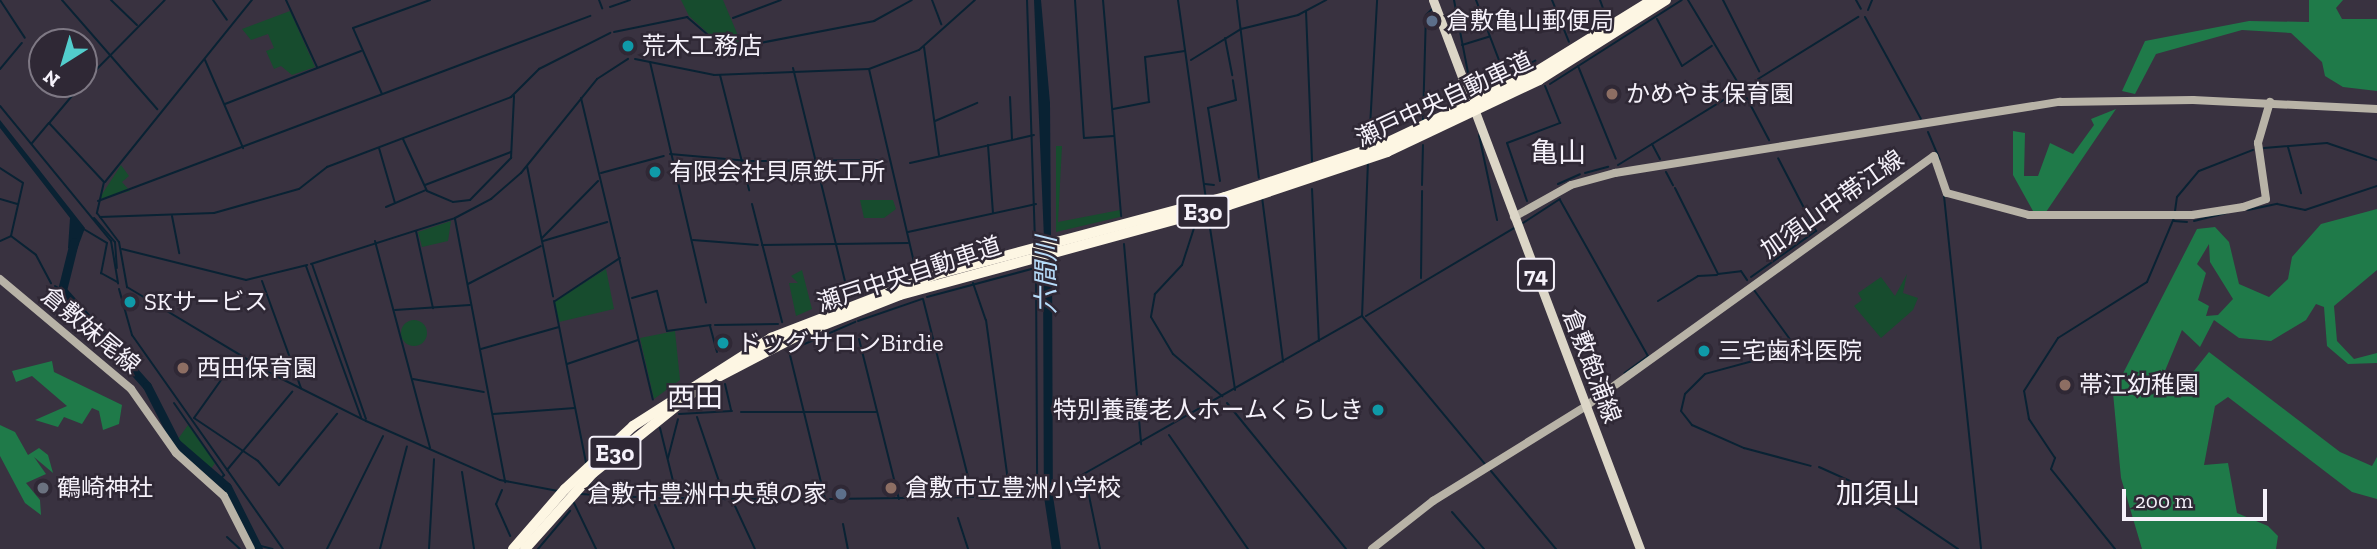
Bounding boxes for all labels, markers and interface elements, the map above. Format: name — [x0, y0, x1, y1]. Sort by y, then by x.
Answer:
place label: 倉敷亀山郵便局 — [1446, 7, 1614, 35]
marker: 倉敷亀山郵便局 — [1424, 13, 1440, 29]
north arrow — [28, 28, 98, 98]
place label: 荒木工務店 — [642, 32, 762, 60]
marker: 荒木工務店 — [620, 38, 636, 54]
street label: 瀬戸中央自動車道 — [1351, 45, 1537, 153]
text: N — [39, 65, 64, 92]
place label: かめやま保育園 — [1626, 80, 1794, 108]
marker: かめやま保育園 — [1604, 86, 1620, 102]
district label: 亀山 — [1530, 136, 1586, 170]
street label: 加須山中帯江線 — [1755, 144, 1909, 264]
place label: 有限会社貝原鉄工所 — [669, 158, 885, 186]
marker: 有限会社貝原鉄工所 — [647, 164, 663, 180]
road number: E30 — [1175, 192, 1231, 232]
street label: 瀬戸中央自動車道 — [813, 231, 1005, 317]
water label: 六間川 — [1031, 236, 1063, 314]
road number: 74 — [1517, 256, 1555, 294]
street label: 倉敷妹尾線 — [36, 280, 146, 380]
place label: SKサービス — [144, 288, 268, 316]
marker: SKサービス — [122, 294, 138, 310]
street label: 倉敷飽浦線 — [1557, 305, 1627, 427]
place label: ドッグサロンBirdie — [737, 329, 943, 357]
marker: ドッグサロンBirdie — [715, 335, 731, 351]
place label: 三宅歯科医院 — [1718, 337, 1862, 365]
marker: 三宅歯科医院 — [1696, 343, 1712, 359]
place label: 西田保育園 — [197, 354, 317, 382]
marker: 西田保育園 — [175, 360, 191, 376]
place label: 帯江幼稚園 — [2079, 371, 2199, 399]
marker: 帯江幼稚園 — [2057, 377, 2073, 393]
district label: 西田 — [667, 381, 723, 415]
place label: 特別養護老人ホームくらしき — [1052, 396, 1364, 424]
marker: 特別養護老人ホームくらしき — [1370, 402, 1386, 418]
road number: E30 — [587, 433, 643, 472]
place label: 鶴崎神社 — [57, 474, 153, 502]
place label: 倉敷市立豊洲小学校 — [905, 474, 1121, 502]
scale bar — [2125, 476, 2270, 520]
district label: 加須山 — [1836, 477, 1920, 511]
marker: 鶴崎神社 — [35, 480, 51, 496]
place label: 倉敷市豊洲中央憩の家 — [587, 480, 827, 508]
marker: 倉敷市立豊洲小学校 — [883, 480, 899, 496]
marker: 倉敷市豊洲中央憩の家 — [833, 486, 849, 502]
text: 200 m — [2135, 488, 2193, 513]

